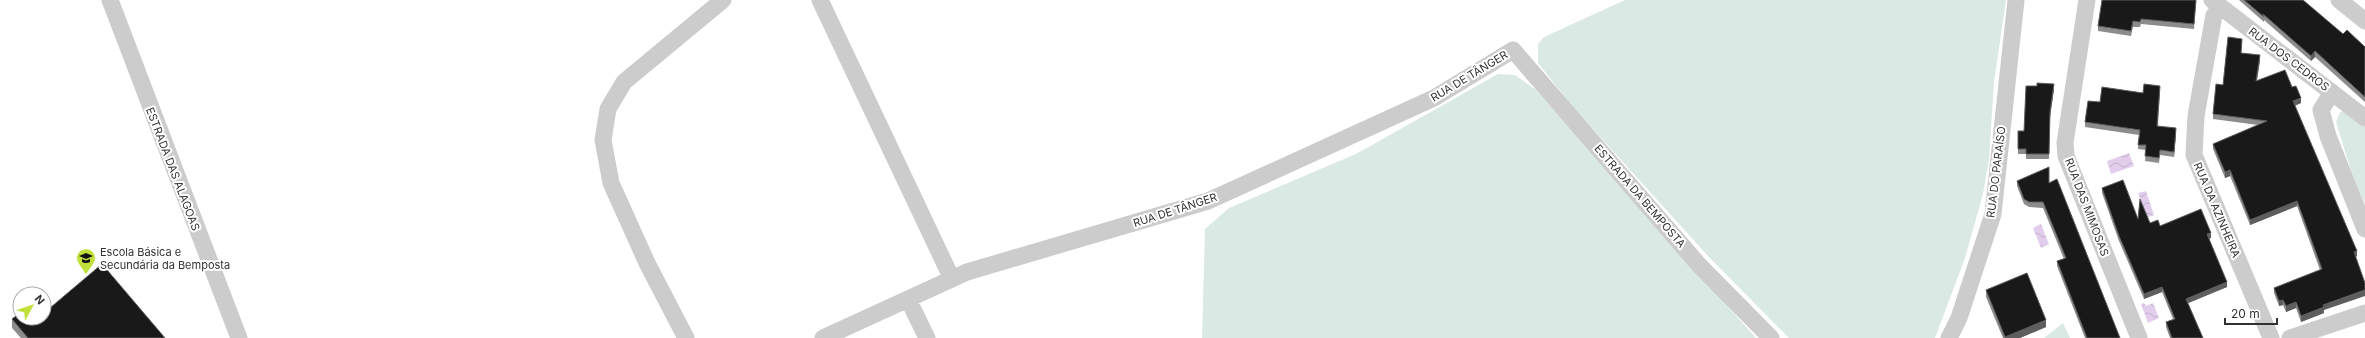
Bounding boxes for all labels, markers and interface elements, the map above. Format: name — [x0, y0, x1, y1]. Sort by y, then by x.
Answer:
street label: RUA DOS CEDROS — [2246, 24, 2332, 94]
street label: RUA DE TÂNGER — [1428, 48, 1510, 104]
street label: ESTRADA DAS ALAGOAS — [143, 105, 203, 233]
street label: RUA DO PARAÍSO — [1983, 125, 2009, 219]
street label: ESTRADA DA BEMPOSTA — [1591, 142, 1689, 251]
street label: RUA DAS MIMOSAS — [2062, 156, 2112, 258]
street label: RUA DA AZINHEIRA — [2191, 160, 2244, 260]
street label: RUA DE TÂNGER — [1131, 190, 1219, 230]
place label: Escola Básica e Secundária da Bemposta — [100, 245, 230, 272]
school or university icon: Escola Básica e Secundária da Bemposta — [75, 247, 97, 275]
north arrow — [12, 286, 52, 326]
text: N — [32, 292, 48, 307]
scale bar — [2225, 300, 2277, 326]
text: 20 m — [2231, 306, 2260, 321]

